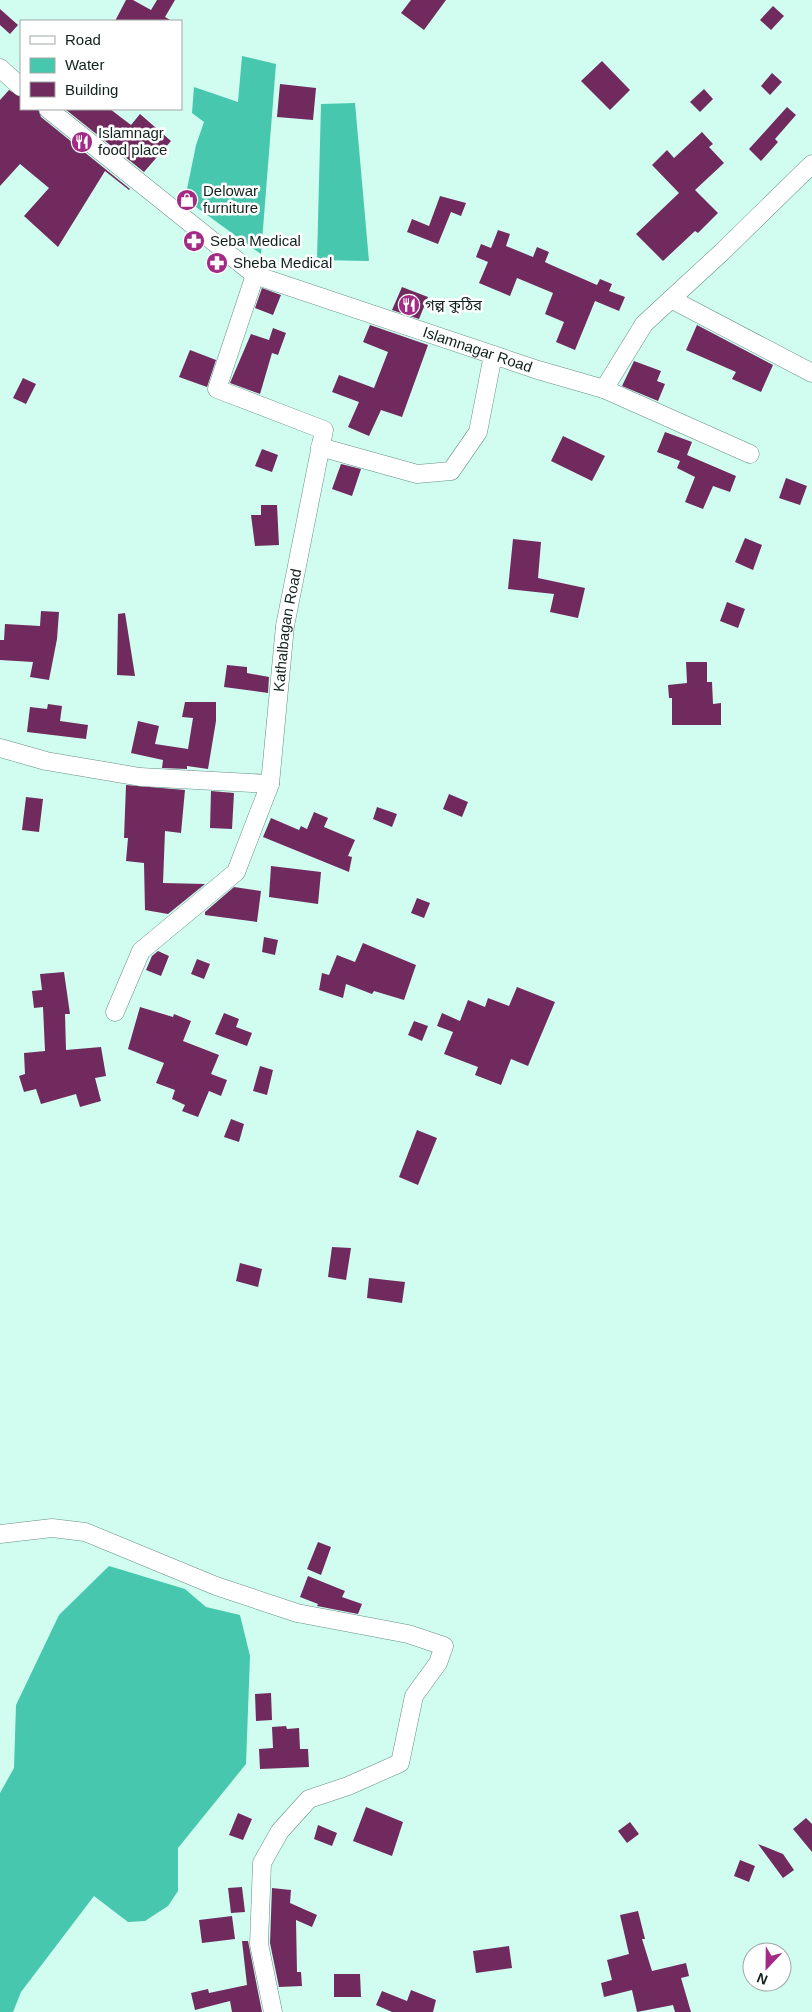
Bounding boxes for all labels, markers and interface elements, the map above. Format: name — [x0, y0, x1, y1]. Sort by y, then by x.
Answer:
legend — [20, 20, 182, 110]
text: Road — [65, 31, 101, 48]
text: Water — [65, 56, 104, 73]
text: Building — [65, 81, 118, 98]
place label: Islamnagr food place — [98, 124, 167, 158]
restaurant icon: Islamnagr food place — [70, 130, 94, 154]
place label: Delowar furniture — [203, 182, 258, 216]
shop icon: Delowar furniture — [175, 188, 199, 212]
pharmacy icon: Seba Medical — [182, 229, 206, 253]
place label: Seba Medical — [210, 232, 301, 249]
pharmacy icon: Sheba Medical — [205, 251, 229, 275]
place label: Sheba Medical — [233, 254, 332, 271]
restaurant icon: গল্প কুঠির — [397, 293, 421, 317]
place label: গল্প কুঠির — [425, 296, 483, 314]
street label: Islamnagar Road — [421, 323, 534, 375]
street label: Kathalbagan Road — [270, 567, 304, 693]
north arrow — [742, 1942, 792, 1992]
text: N — [754, 1970, 770, 1988]

